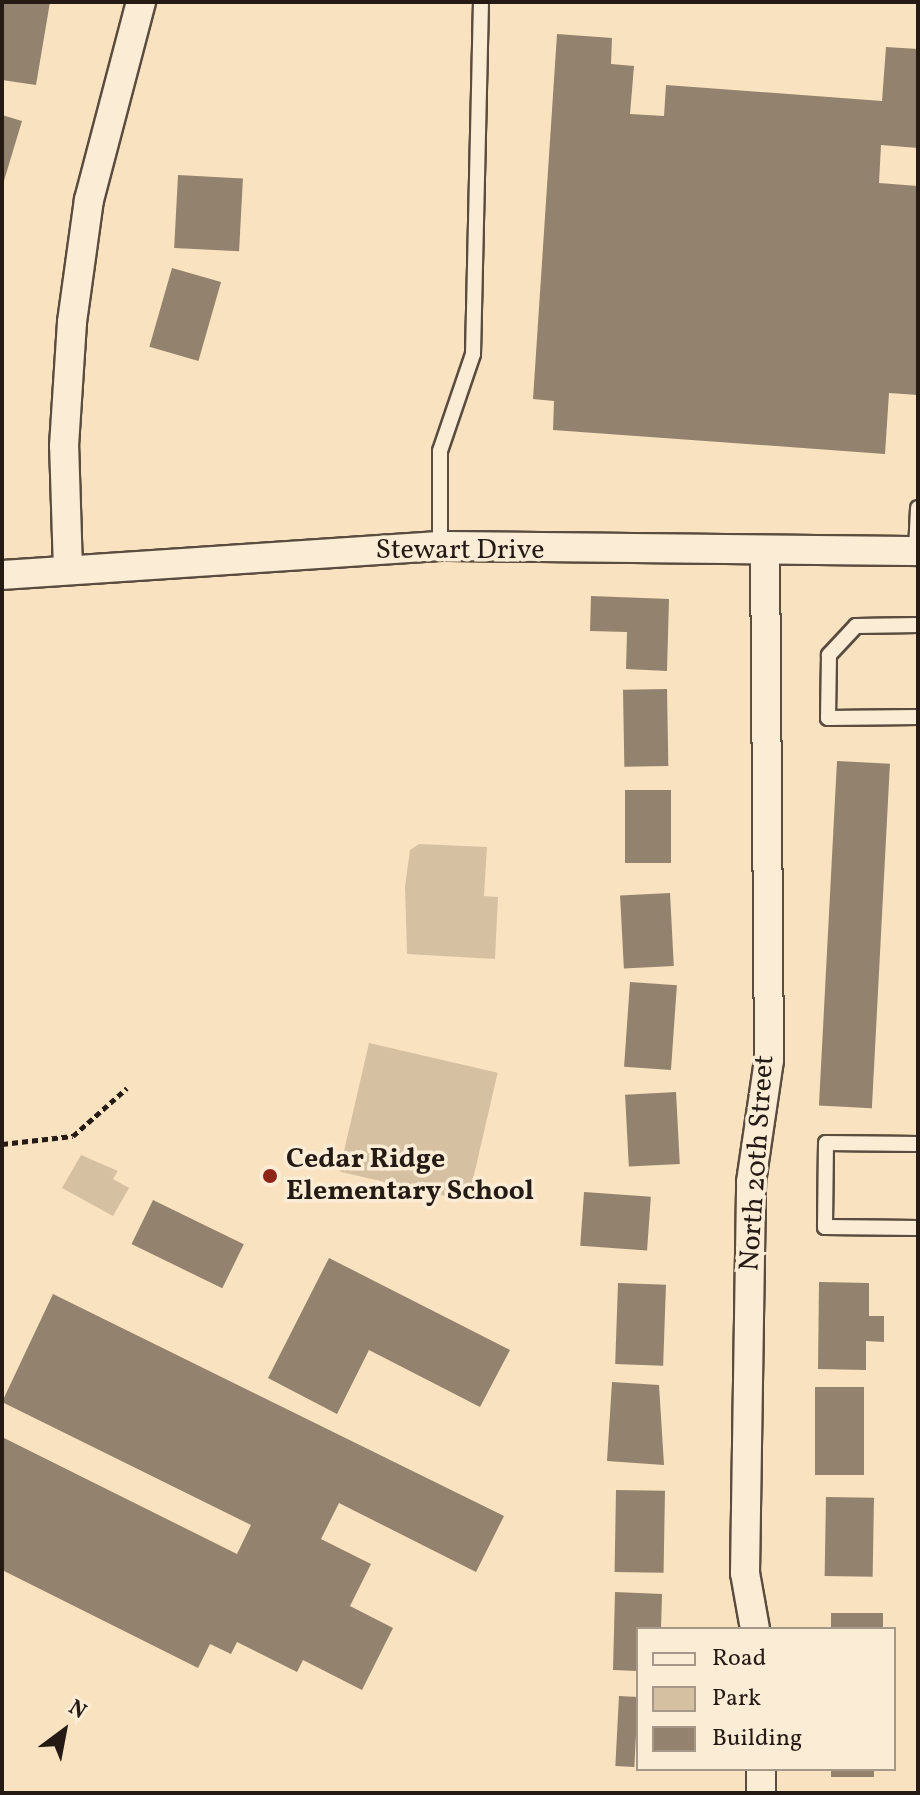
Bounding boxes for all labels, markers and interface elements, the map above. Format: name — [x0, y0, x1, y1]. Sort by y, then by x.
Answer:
street label: Stewart Drive — [375, 534, 545, 568]
street label: North 20th Street — [734, 1054, 782, 1272]
place label: Cedar Ridge Elementary School — [286, 1143, 535, 1209]
marker: Cedar Ridge Elementary School — [261, 1167, 279, 1185]
legend — [636, 1627, 896, 1771]
text: Road — [712, 1642, 766, 1676]
text: Park — [712, 1682, 761, 1716]
north arrow — [24, 1691, 104, 1771]
text: N — [62, 1693, 92, 1728]
text: Building — [712, 1722, 802, 1756]

